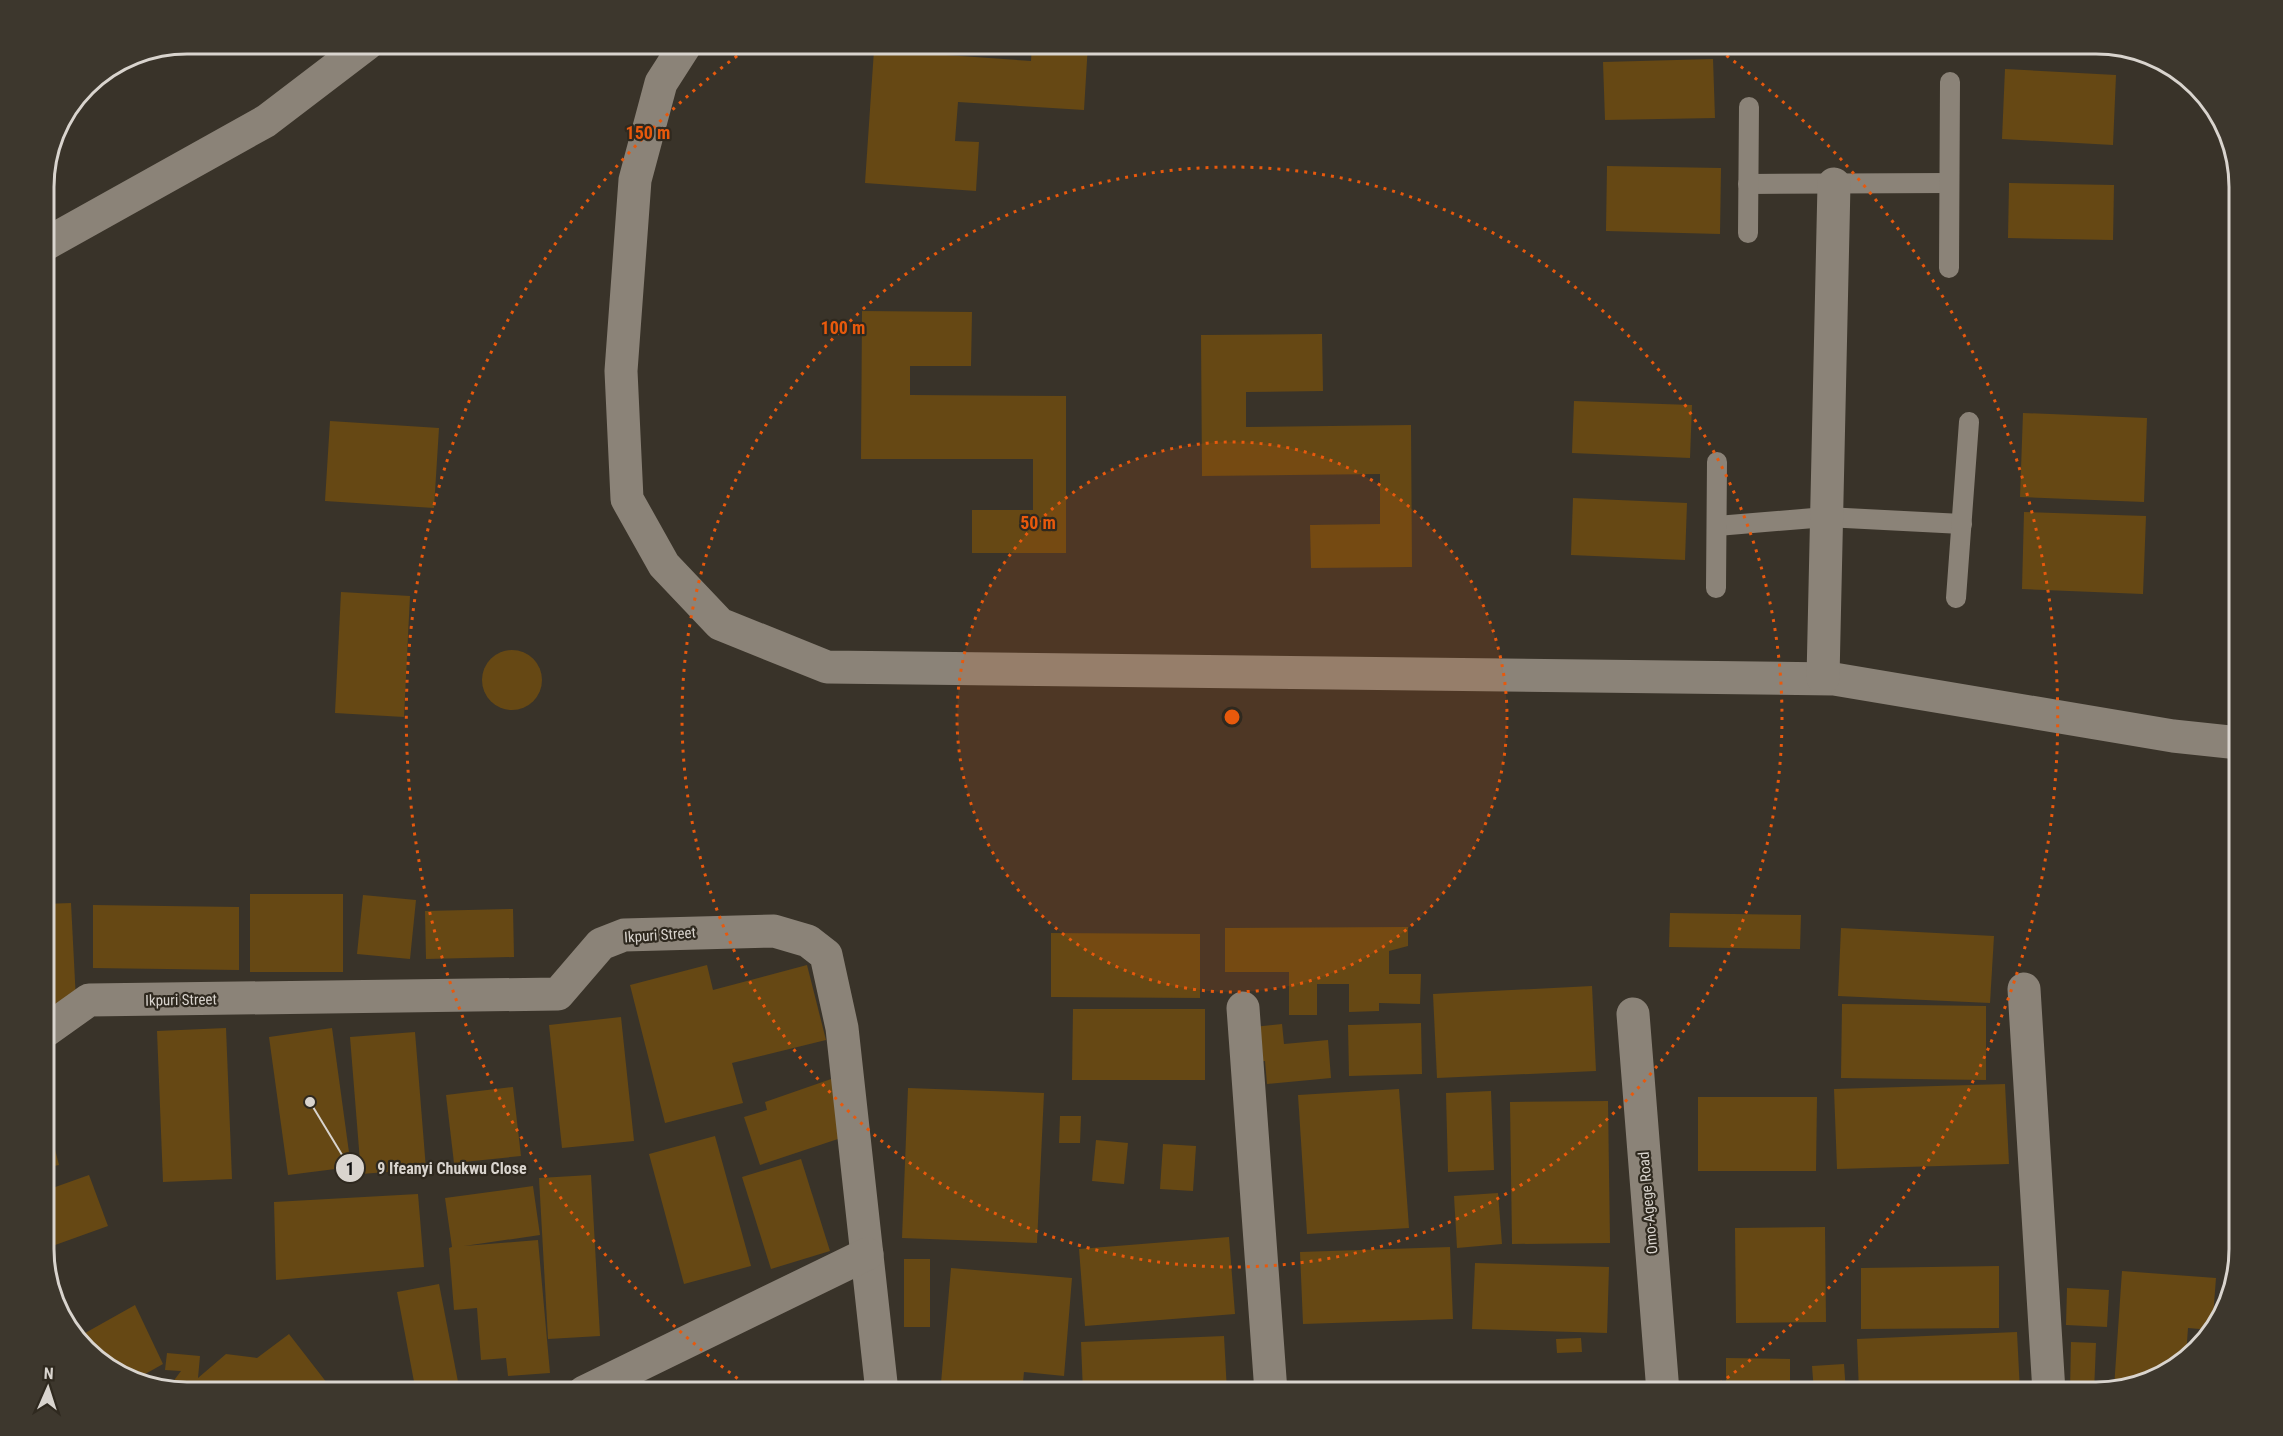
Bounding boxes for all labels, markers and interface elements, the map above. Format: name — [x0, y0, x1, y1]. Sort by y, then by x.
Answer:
text: 150 m — [626, 122, 670, 143]
text: 100 m — [821, 317, 865, 338]
text: 50 m — [1020, 512, 1056, 533]
centre of rings — [1222, 707, 1242, 727]
street label: Ikpuri Street — [624, 924, 696, 946]
street label: Ikpuri Street — [145, 990, 217, 1010]
callout: 9 Ifeanyi Chukwu Close — [335, 1151, 538, 1185]
street label: Omo-Agege Road — [1635, 1151, 1661, 1255]
text: 1 — [345, 1158, 355, 1179]
text: 9 Ifeanyi Chukwu Close — [377, 1159, 527, 1178]
north arrow — [18, 1358, 78, 1418]
text: N — [43, 1364, 54, 1383]

